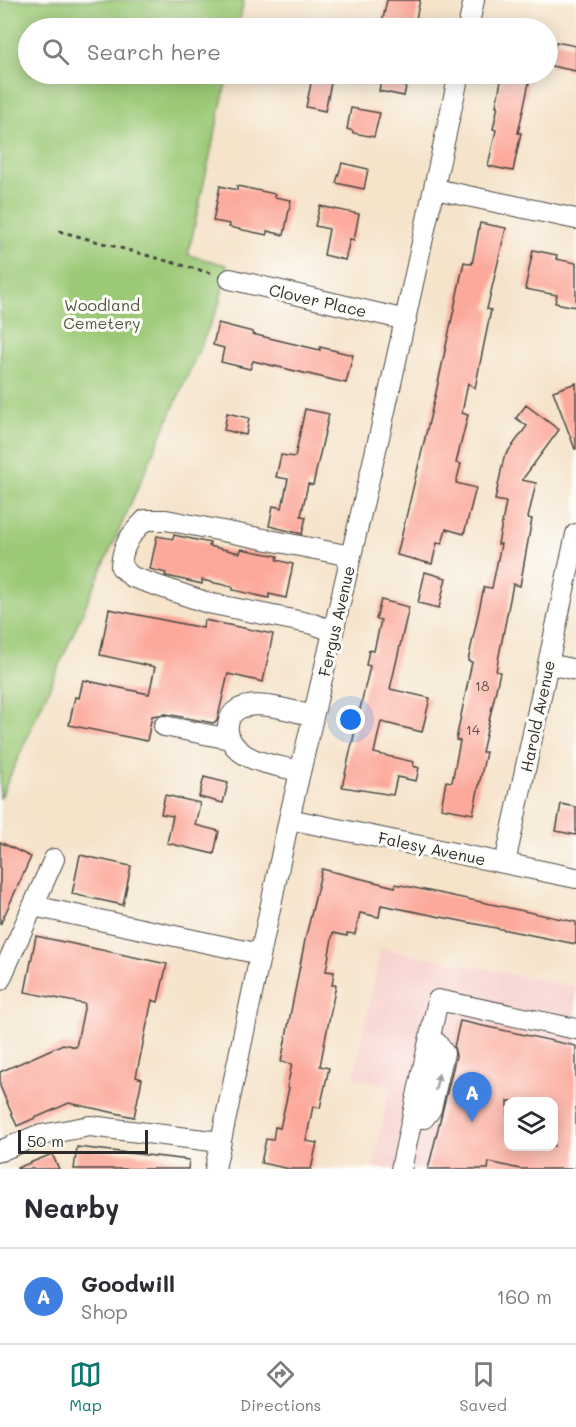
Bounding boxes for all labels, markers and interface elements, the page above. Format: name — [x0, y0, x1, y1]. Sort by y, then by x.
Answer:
search box — [18, 18, 558, 84]
icon: search — [39, 35, 72, 68]
text: Search here — [87, 37, 221, 66]
street label: Clover Place — [267, 279, 369, 321]
park label: Woodland Cemetery — [63, 294, 141, 333]
street label: Fergus Avenue — [313, 564, 359, 678]
street label: Harold Avenue — [515, 658, 559, 774]
house number: 18 — [475, 676, 489, 695]
your location — [336, 705, 365, 734]
house number: 14 — [466, 720, 481, 739]
street label: Falesy Avenue — [376, 826, 488, 870]
pin: A — [452, 1072, 492, 1122]
one-way arrow — [433, 1073, 442, 1092]
map controls — [504, 1097, 558, 1151]
button: layers — [504, 1097, 558, 1151]
scale bar — [18, 1127, 148, 1154]
text: 50 m — [27, 1130, 64, 1151]
text: Nearby — [24, 1191, 119, 1225]
text: Goodwill — [81, 1269, 175, 1298]
text: A — [37, 1283, 50, 1309]
text: 160 m — [496, 1283, 552, 1309]
text: Shop — [81, 1298, 128, 1324]
tab: Map — [69, 1358, 102, 1415]
tab: Directions — [240, 1358, 321, 1415]
tab: Saved — [459, 1358, 507, 1415]

